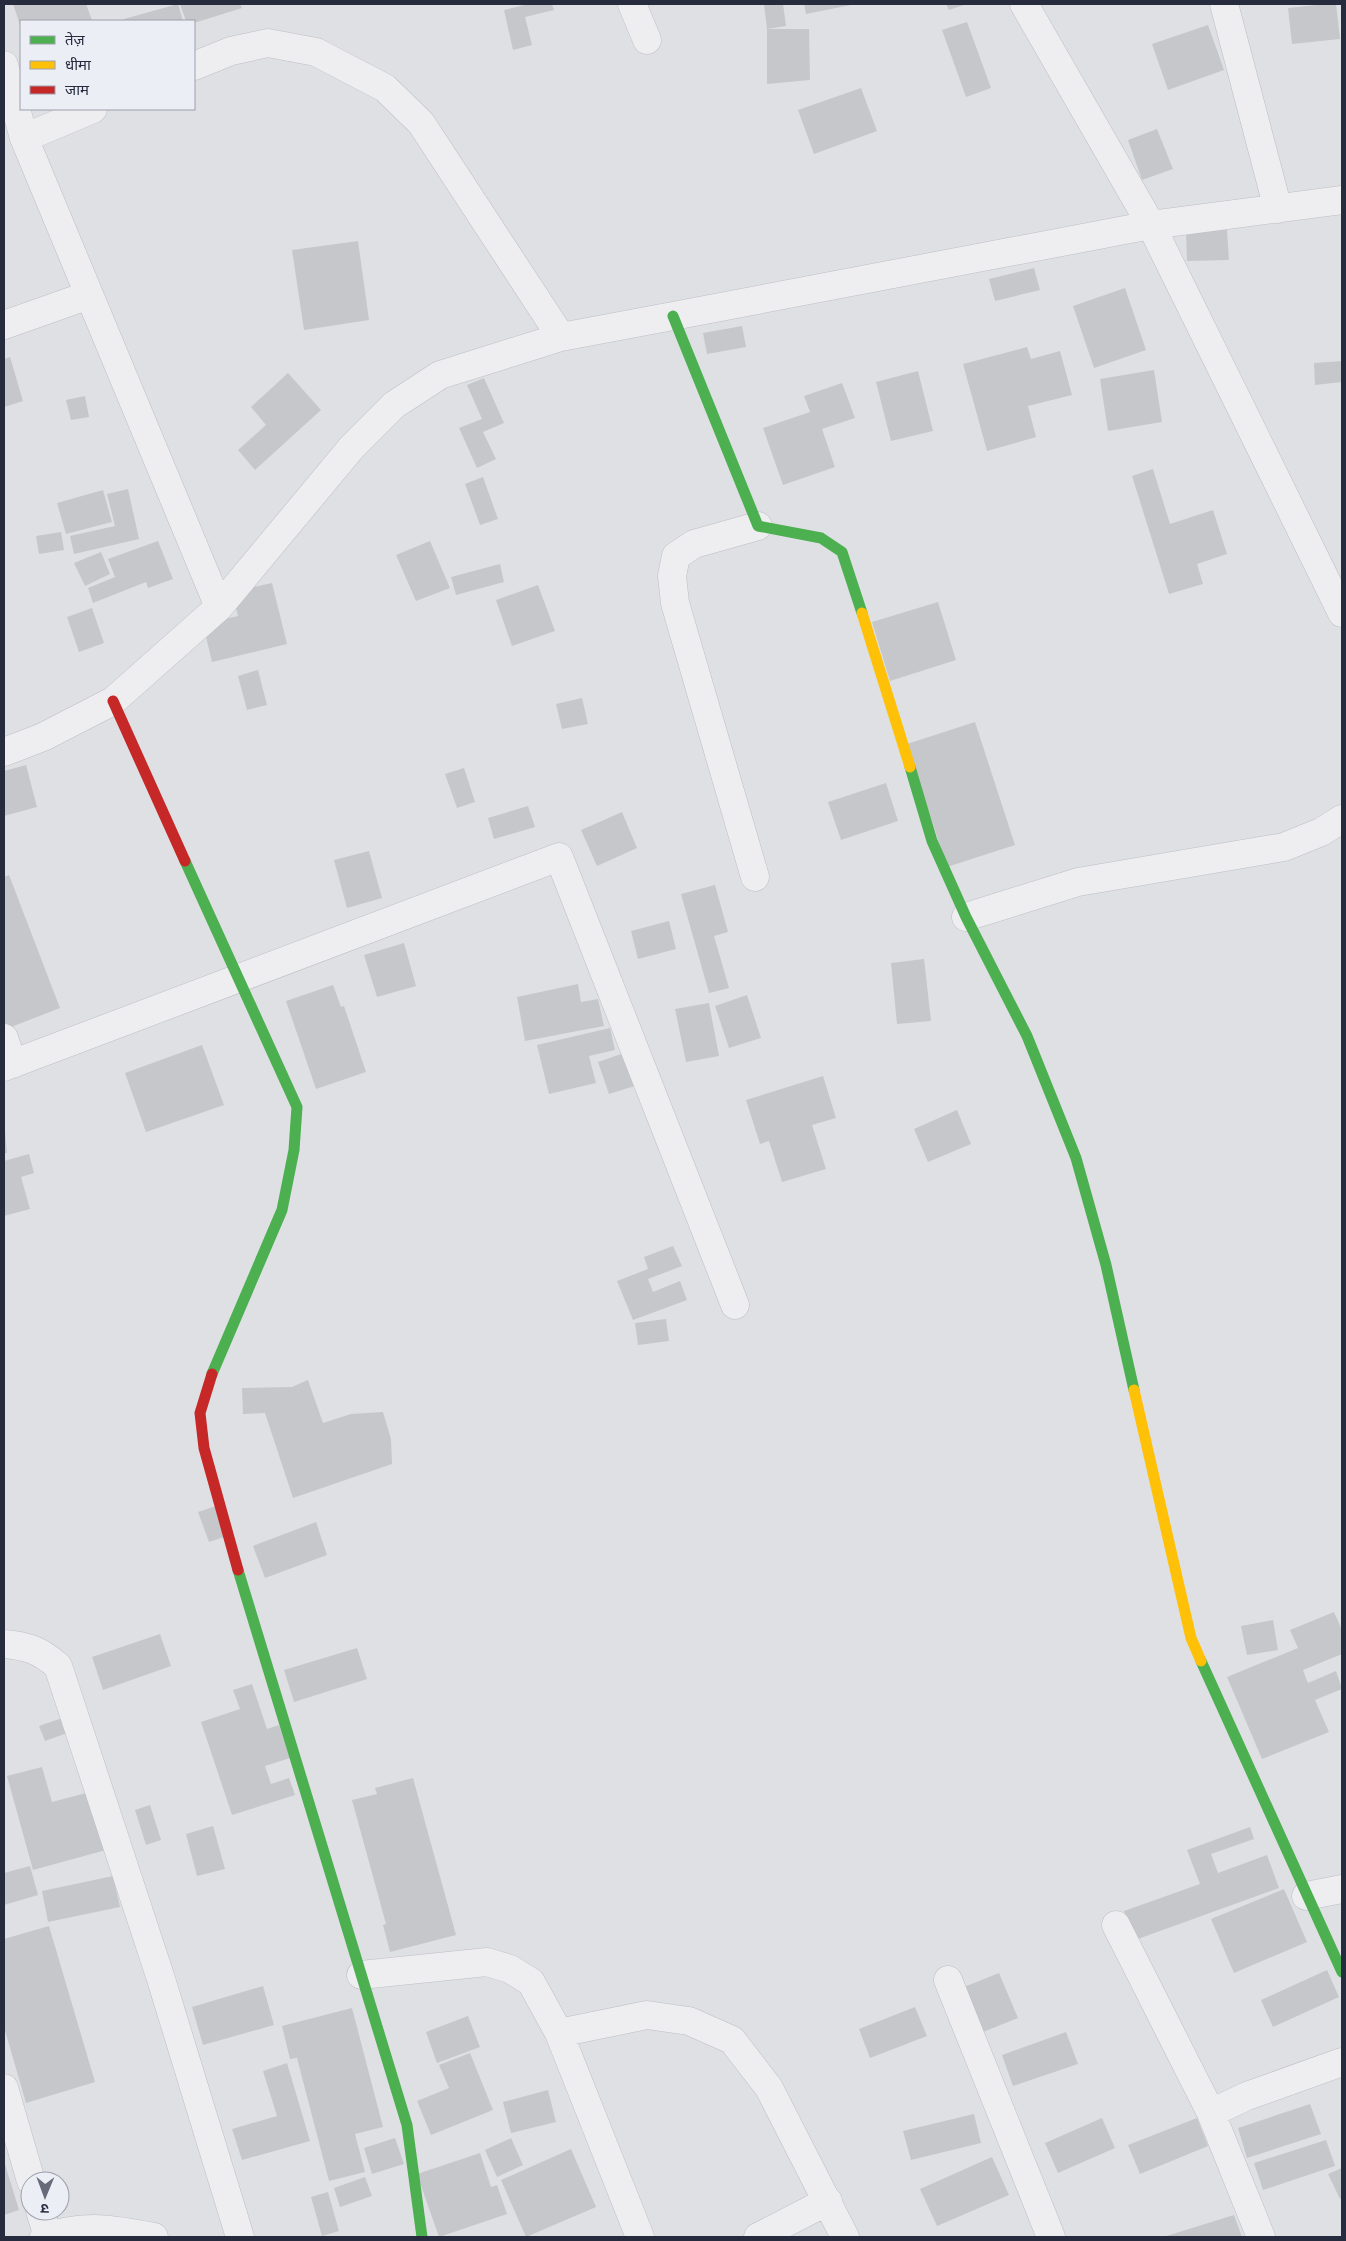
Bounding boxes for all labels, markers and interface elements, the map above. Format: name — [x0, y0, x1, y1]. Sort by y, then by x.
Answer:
legend — [20, 20, 195, 110]
text: तेज़ — [65, 29, 86, 51]
text: धीमा — [65, 54, 92, 76]
text: जाम — [65, 79, 90, 101]
north arrow — [20, 2171, 70, 2221]
text: उ — [40, 2199, 49, 2219]

